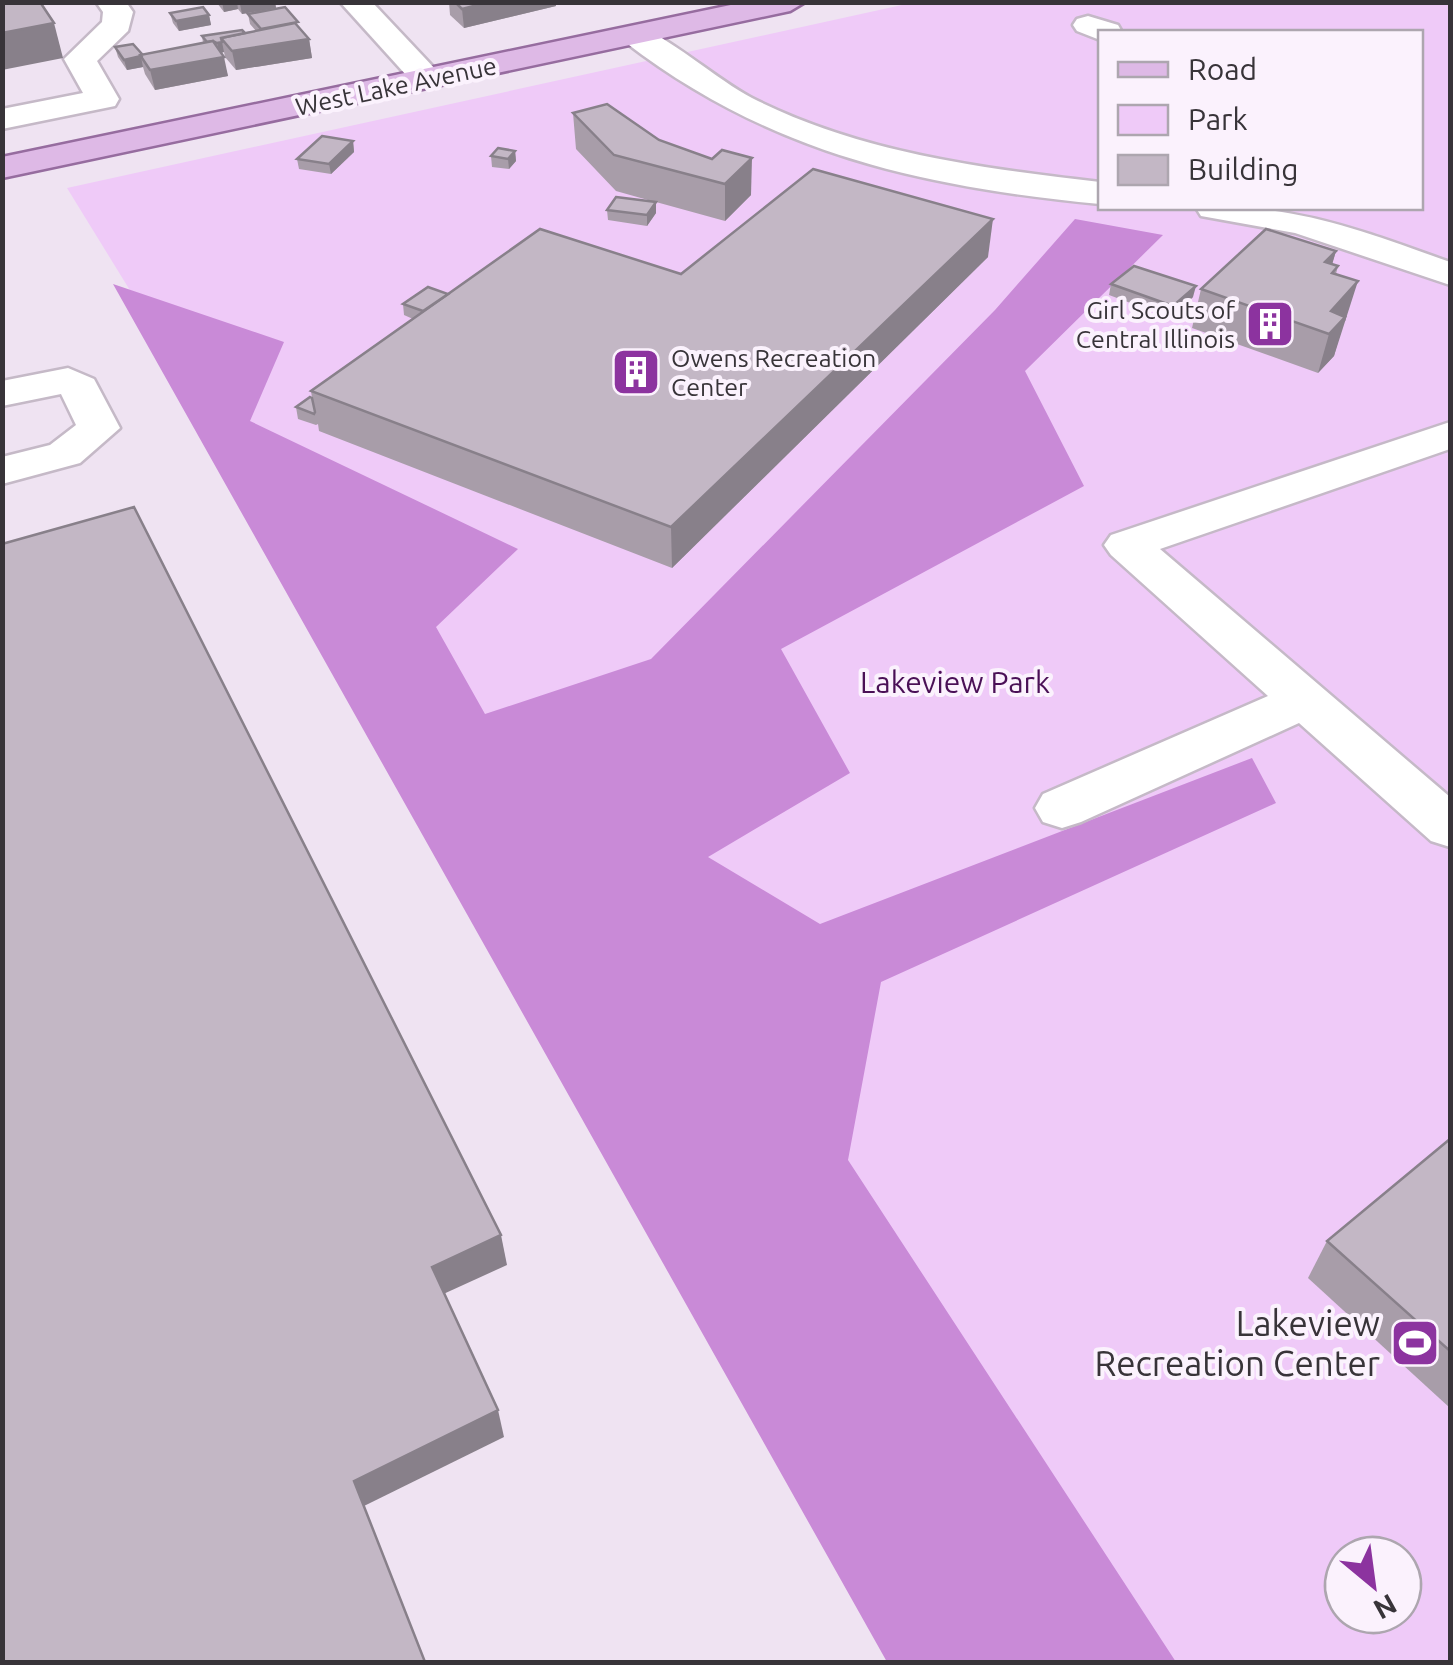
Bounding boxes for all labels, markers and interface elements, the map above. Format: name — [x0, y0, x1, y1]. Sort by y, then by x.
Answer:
legend — [1098, 30, 1423, 210]
street label: West Lake Avenue — [293, 51, 499, 121]
text: Road — [1188, 52, 1257, 86]
text: Park — [1188, 102, 1248, 136]
text: Building — [1188, 152, 1299, 186]
place label: Girl Scouts of Central Illinois — [1076, 296, 1235, 353]
building icon: Girl Scouts of Central Illinois — [1244, 298, 1296, 350]
place label: Owens Recreation Center — [671, 344, 876, 401]
building icon: Owens Recreation Center — [610, 346, 662, 398]
park label: Lakeview Park — [860, 665, 1050, 699]
place label: Lakeview Recreation Center — [1094, 1303, 1380, 1383]
sports icon: Lakeview Recreation Center — [1389, 1317, 1441, 1369]
north arrow — [1323, 1535, 1423, 1635]
text: N — [1369, 1589, 1402, 1626]

